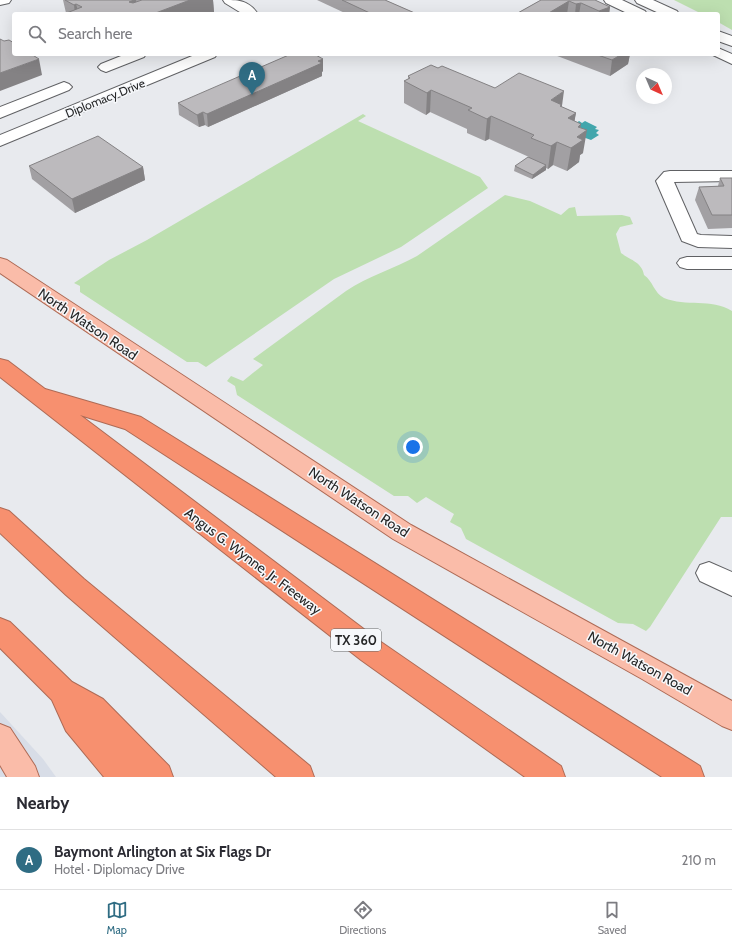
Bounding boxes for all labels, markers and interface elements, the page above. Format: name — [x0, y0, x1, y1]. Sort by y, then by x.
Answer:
search box — [12, 12, 720, 56]
icon: search — [26, 23, 48, 45]
text: Search here — [58, 25, 133, 43]
pin: A — [239, 62, 265, 95]
north arrow — [636, 68, 672, 104]
street label: Diplomacy Drive — [63, 75, 147, 121]
street label: North Watson Road — [35, 284, 141, 364]
your location — [403, 437, 423, 457]
street label: North Watson Road — [305, 463, 413, 541]
street label: Angus G. Wynne, Jr. Freeway — [181, 504, 325, 618]
street label: North Watson Road — [585, 627, 695, 699]
road number: TX 360 — [331, 629, 381, 651]
text: Nearby — [16, 793, 69, 813]
text: Baymont Arlington at Six Flags Dr — [54, 843, 271, 861]
text: A — [25, 852, 33, 868]
text: 210 m — [682, 852, 716, 868]
text: Hotel · Diplomacy Drive — [54, 861, 185, 877]
tab: Map — [106, 899, 128, 937]
tab: Directions — [339, 899, 386, 937]
tab: Saved — [598, 899, 626, 937]

